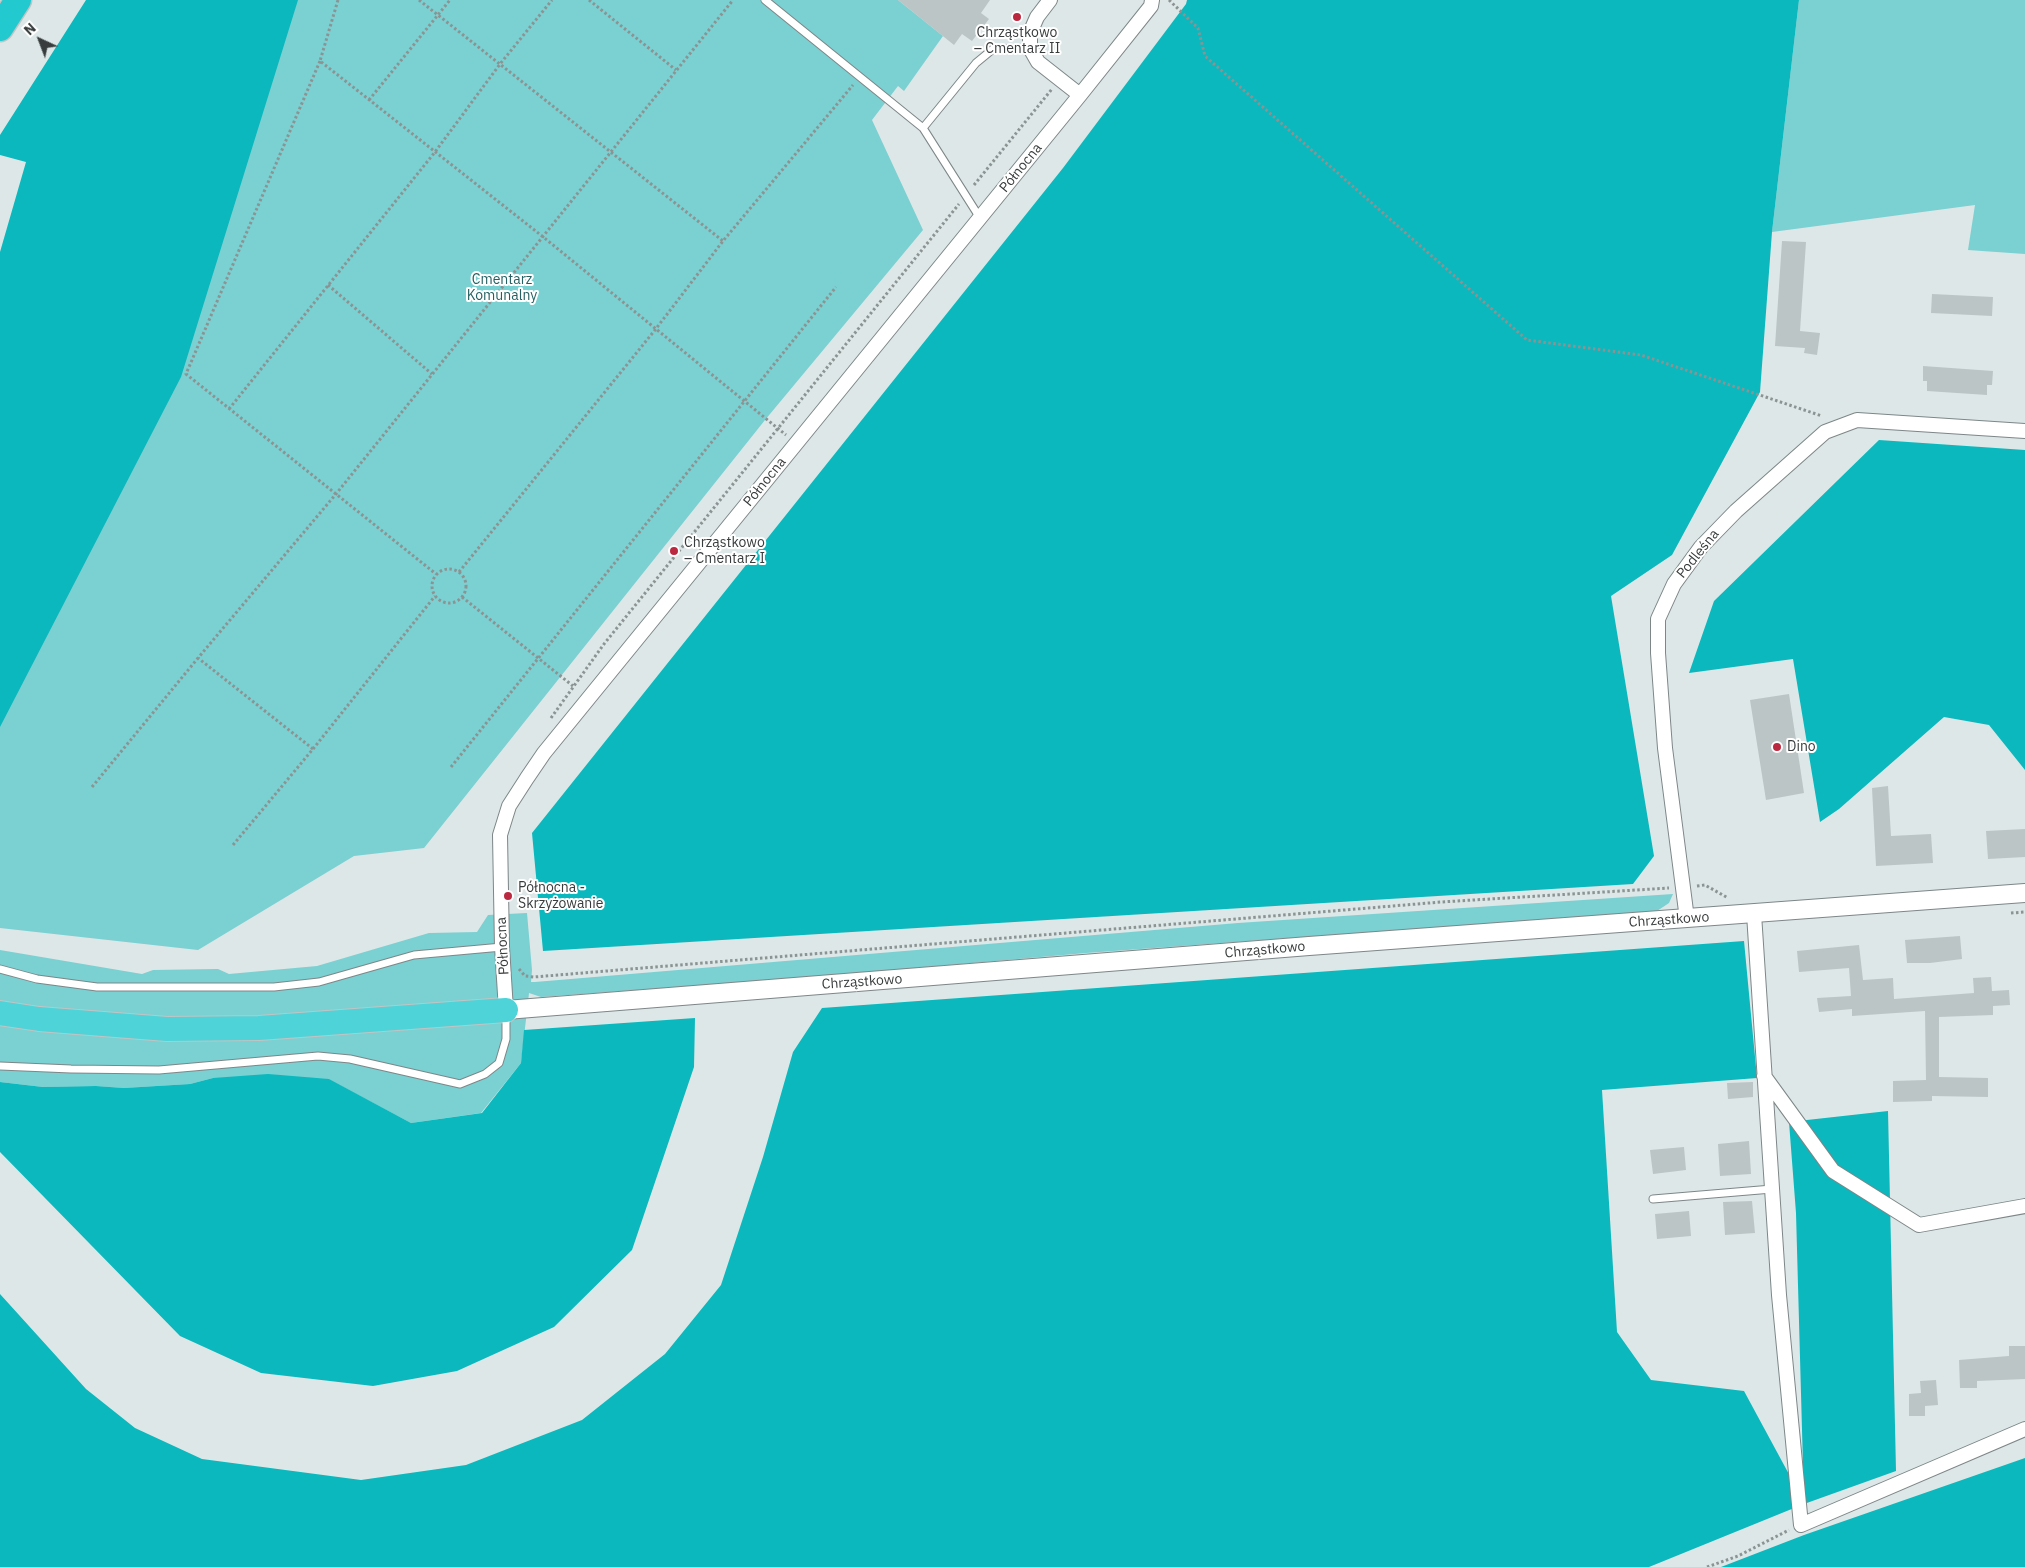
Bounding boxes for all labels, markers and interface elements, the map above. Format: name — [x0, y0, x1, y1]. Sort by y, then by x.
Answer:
marker: Chrząstkowo – Cmentarz II — [1011, 11, 1023, 23]
north arrow — [15, 15, 65, 65]
text: N — [20, 19, 40, 39]
place label: Chrząstkowo – Cmentarz II — [974, 25, 1060, 58]
street label: Północna — [996, 140, 1046, 196]
park label: Cmentarz Komunalny — [467, 272, 537, 304]
street label: Północna — [740, 454, 790, 510]
street label: Podleśna — [1673, 526, 1723, 582]
place label: Chrząstkowo – Cmentarz I — [684, 535, 765, 568]
marker: Chrząstkowo – Cmentarz I — [668, 545, 680, 557]
place label: Dino — [1787, 739, 1816, 755]
marker: Dino — [1771, 741, 1783, 753]
place label: Północna - Skrzyżowanie — [518, 880, 603, 912]
marker: Północna - Skrzyżowanie — [502, 890, 514, 902]
street label: Chrząstkowo — [1628, 909, 1710, 931]
street label: Północna — [493, 917, 513, 975]
street label: Chrząstkowo — [1224, 938, 1306, 962]
street label: Chrząstkowo — [821, 971, 903, 993]

